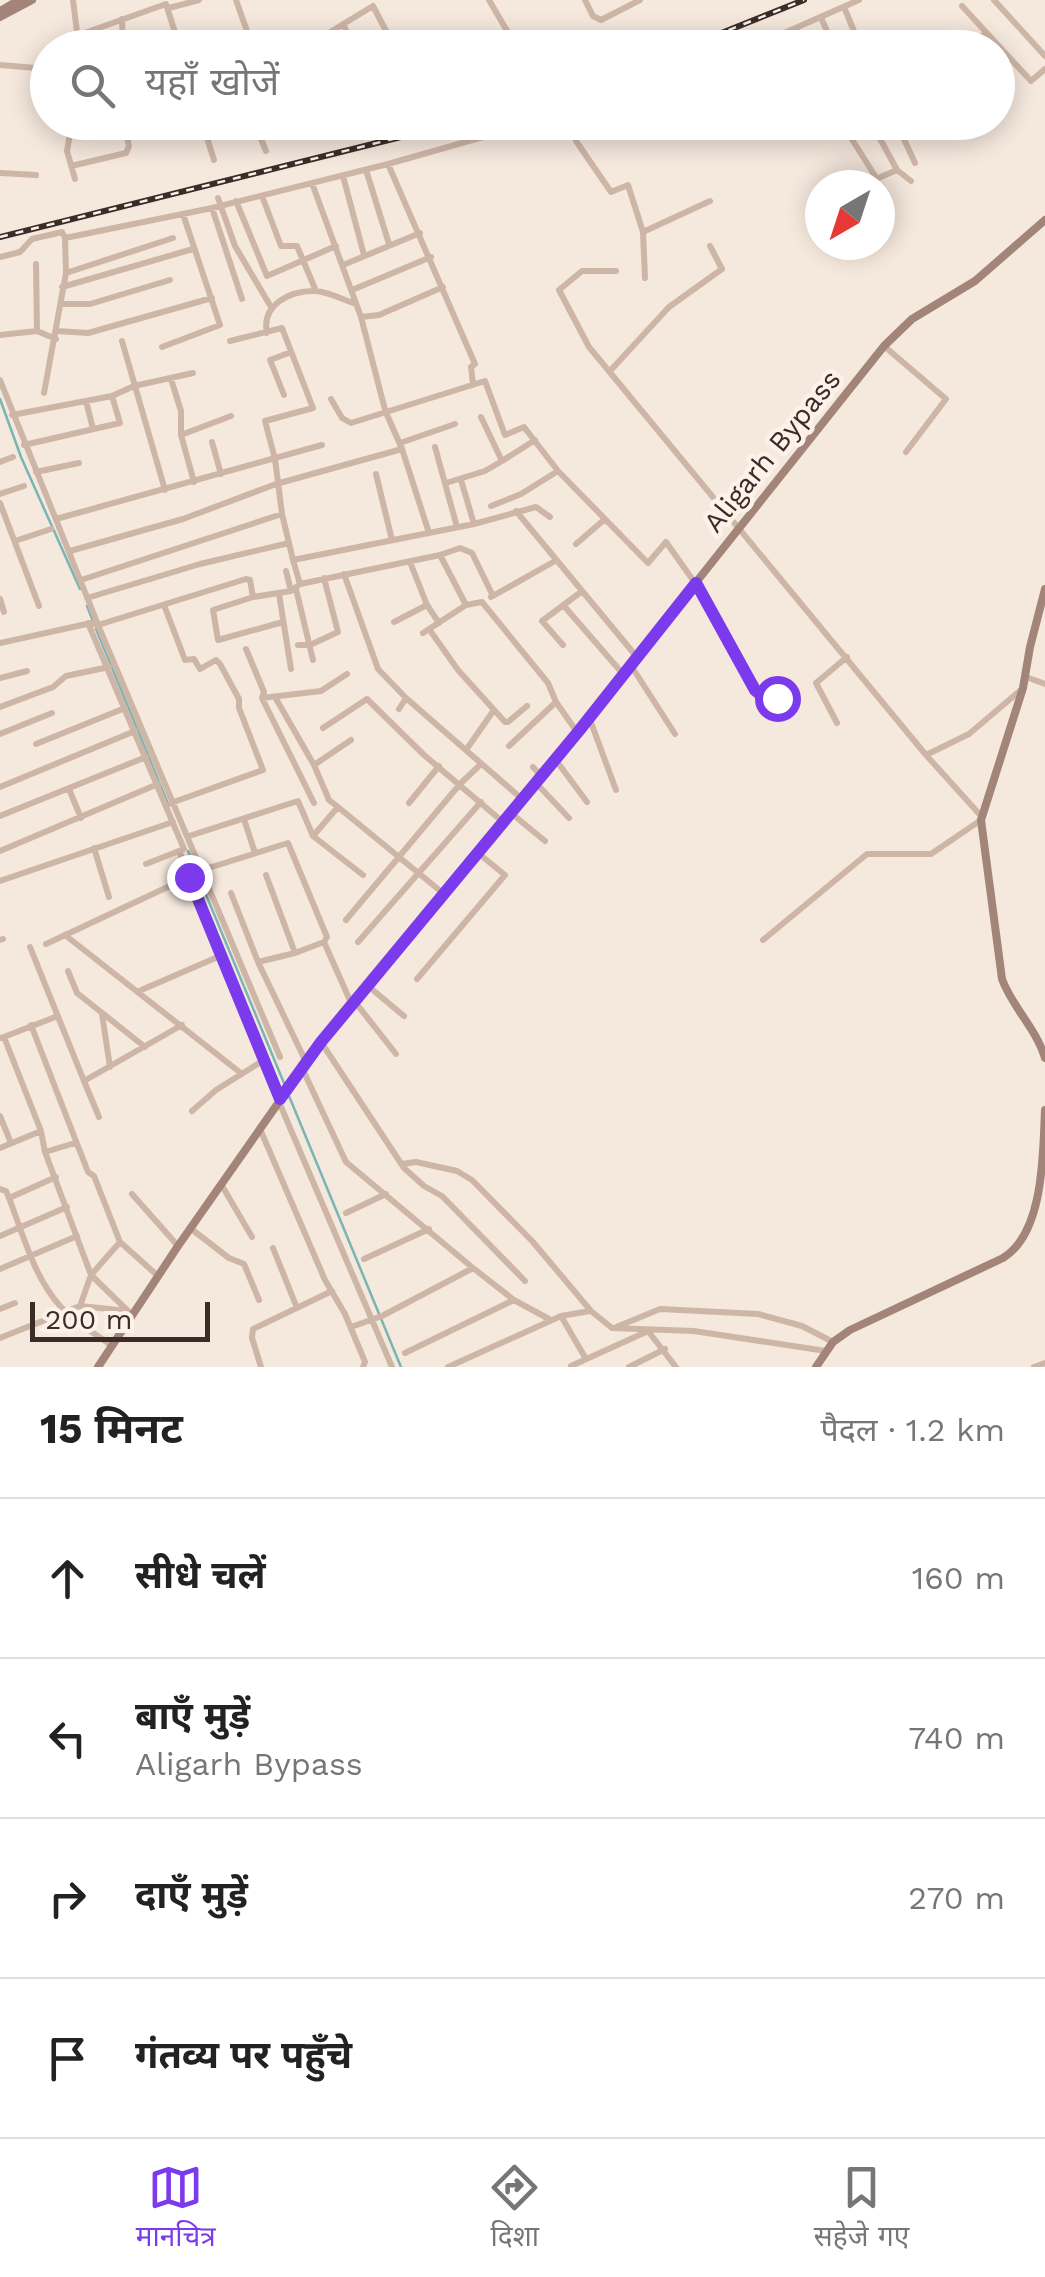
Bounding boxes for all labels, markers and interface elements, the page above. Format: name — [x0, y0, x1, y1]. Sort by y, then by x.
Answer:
search box — [30, 30, 1015, 140]
icon: search — [65, 58, 120, 113]
text: यहाँ खोजें — [145, 60, 279, 104]
north arrow — [805, 170, 895, 260]
street label: Aligarh Bypass — [696, 363, 848, 539]
route start — [755, 676, 801, 722]
route end — [167, 855, 213, 901]
scale bar — [30, 1297, 210, 1342]
text: 200 m — [45, 1303, 132, 1336]
text: 15 मिनट — [40, 1404, 183, 1453]
text: पैदल · 1.2 km — [821, 1411, 1005, 1449]
icon: ahead — [40, 1551, 95, 1606]
text: सीधे चलें — [135, 1553, 266, 1597]
text: 160 m — [912, 1559, 1005, 1597]
text: बाएँ मुड़ें — [135, 1694, 250, 1738]
icon: left — [40, 1711, 95, 1766]
text: 740 m — [908, 1719, 1005, 1757]
text: Aligarh Bypass — [135, 1745, 363, 1783]
icon: right — [40, 1871, 95, 1926]
text: दाएँ मुड़ें — [135, 1873, 248, 1917]
text: 270 m — [908, 1879, 1005, 1917]
icon: arrive — [40, 2031, 95, 2086]
text: गंतव्य पर पहुँचे — [135, 2033, 352, 2077]
tab: मानचित्र — [136, 2160, 216, 2257]
tab: दिशा — [487, 2160, 542, 2257]
tab: सहेजे गए — [814, 2160, 909, 2257]

